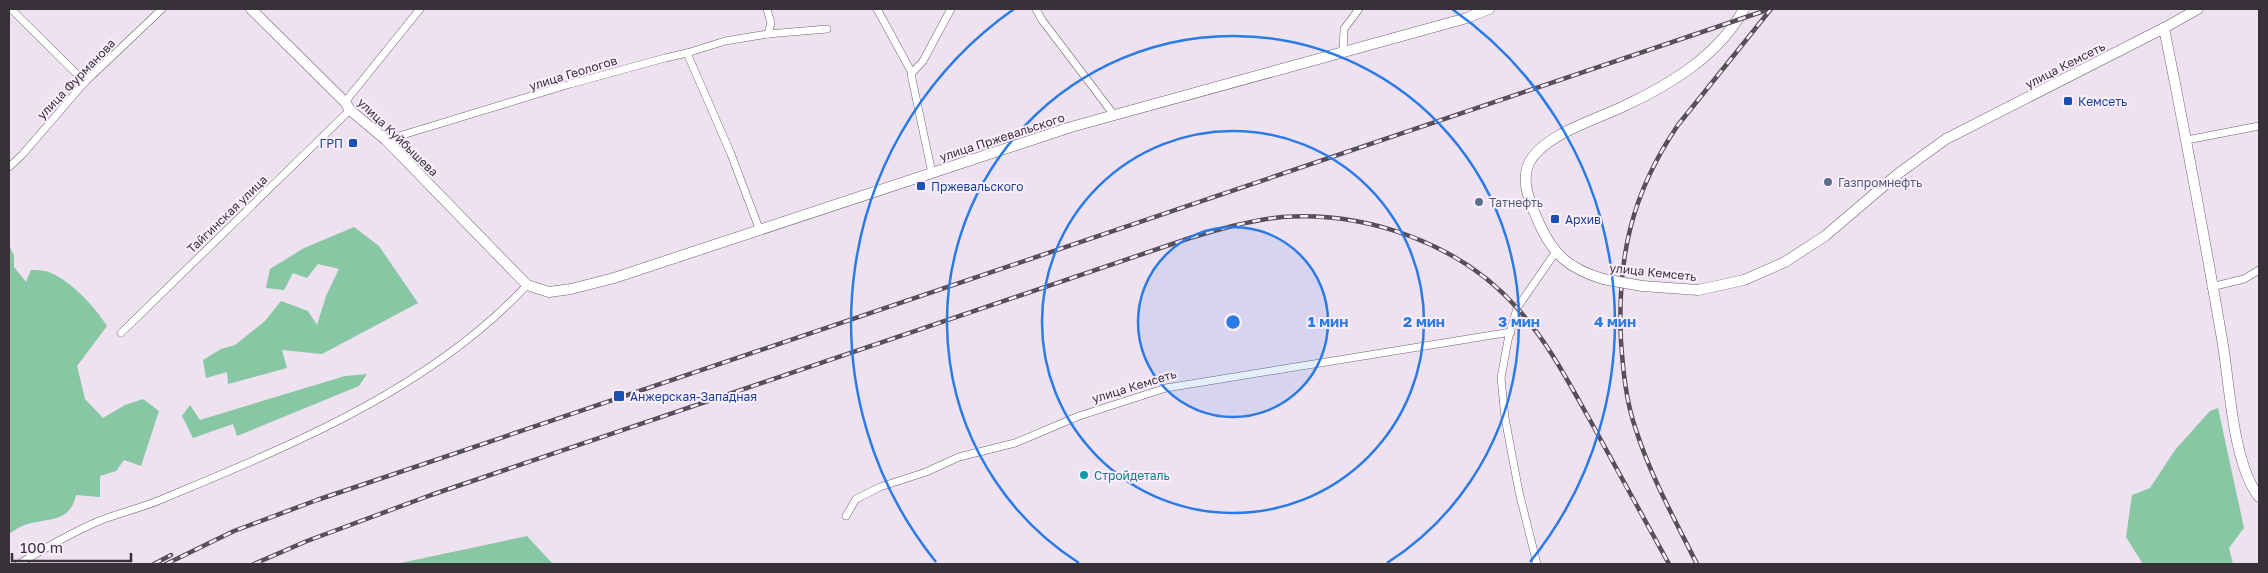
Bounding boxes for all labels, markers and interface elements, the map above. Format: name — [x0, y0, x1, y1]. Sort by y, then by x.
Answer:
street label: улица Фурманова — [34, 36, 118, 122]
street label: улица Кемсеть — [2023, 38, 2107, 92]
street label: улица Геологов — [527, 52, 619, 94]
place label: Кемсеть — [2078, 94, 2127, 109]
street label: улица Куйбышева — [355, 95, 441, 179]
marker: Кемсеть — [2062, 95, 2074, 107]
street label: улица Пржевальского — [938, 110, 1066, 164]
place label: ГРП — [319, 136, 343, 151]
marker: ГРП — [347, 137, 359, 149]
street label: Тайгинская улица — [184, 172, 270, 256]
place label: Газпромнефть — [1838, 175, 1922, 190]
marker: Газпромнефть — [1822, 176, 1834, 188]
place label: Пржевальского — [931, 179, 1023, 194]
marker: Пржевальского — [915, 180, 927, 192]
place label: Татнефть — [1489, 195, 1543, 210]
marker: Татнефть — [1473, 196, 1485, 208]
place label: Архив — [1565, 212, 1601, 227]
marker: Архив — [1549, 213, 1561, 225]
street label: улица Кемсеть — [1609, 260, 1697, 284]
text: 1 мин — [1308, 312, 1348, 330]
text: 2 мин — [1403, 312, 1445, 330]
text: 3 мин — [1498, 312, 1540, 330]
text: 4 мин — [1594, 312, 1636, 330]
centre of rings — [1224, 313, 1242, 331]
street label: улица Кемсеть — [1090, 366, 1178, 406]
marker: Анжерская-Западная — [612, 389, 626, 403]
place label: Анжерская-Западная — [630, 389, 757, 404]
place label: Стройдеталь — [1094, 468, 1170, 483]
marker: Стройдеталь — [1078, 469, 1090, 481]
scale bar — [12, 530, 131, 562]
text: 100 m — [20, 538, 63, 556]

